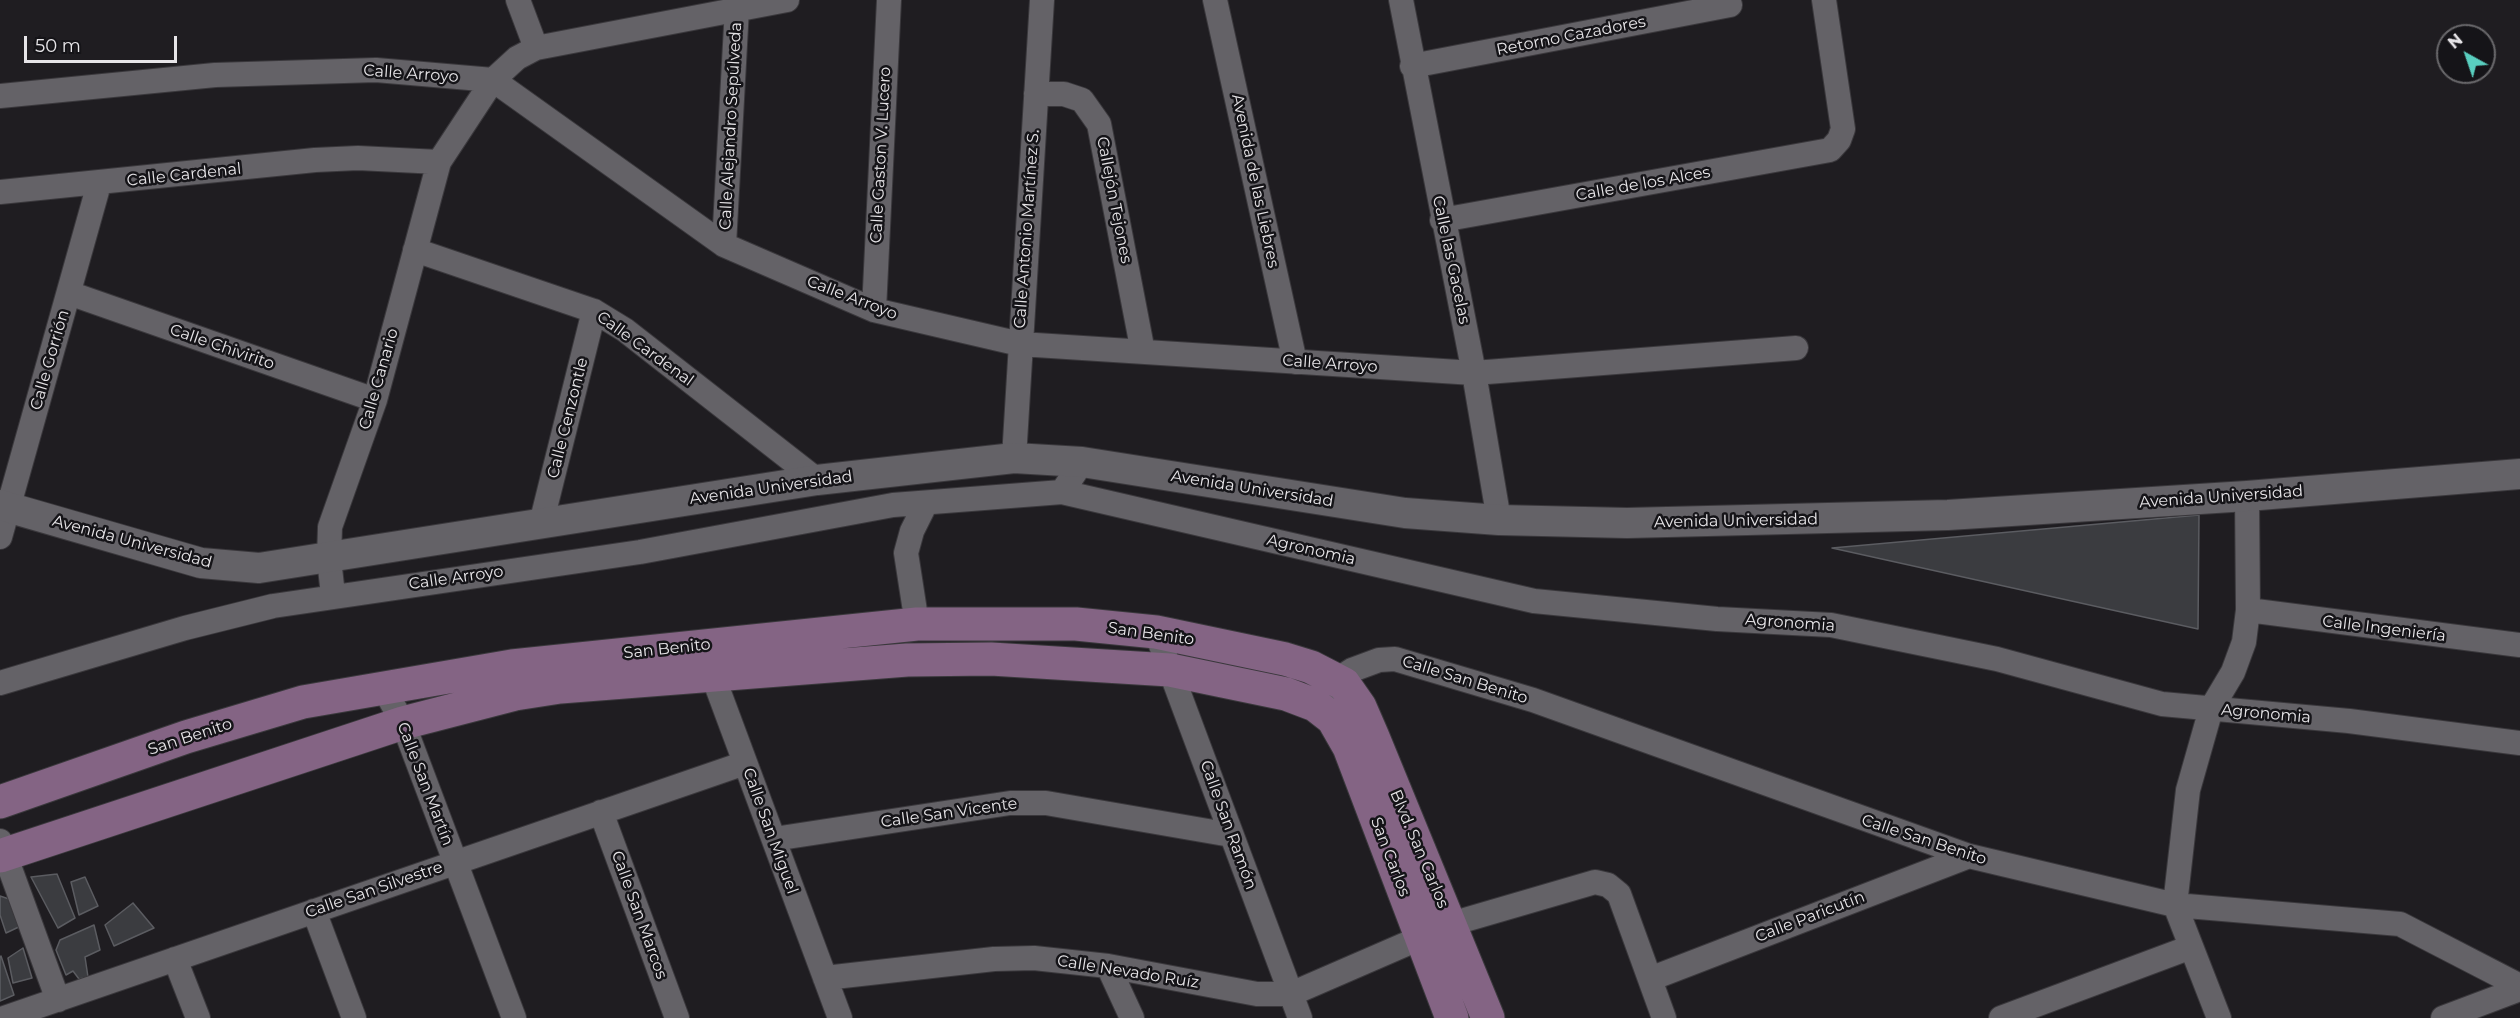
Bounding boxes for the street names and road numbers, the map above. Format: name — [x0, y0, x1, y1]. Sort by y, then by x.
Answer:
street label: Retorno Cazadores — [1495, 12, 1647, 60]
street label: Calle Alejandro Sepúlveda — [716, 22, 746, 230]
street label: Calle Arroyo — [363, 61, 459, 87]
street label: Calle Gaston V. Lucero — [867, 66, 895, 244]
street label: Avenida de las Liebres — [1227, 92, 1283, 270]
street label: Calle Antonio Martínez S. — [1010, 129, 1044, 329]
street label: Callejón Tejones — [1092, 135, 1136, 265]
street label: Calle Cardenal — [126, 159, 242, 191]
street label: Calle de los Alces — [1574, 163, 1712, 205]
street label: Calle las Gacelas — [1428, 194, 1474, 326]
street label: Calle Arroyo — [804, 272, 900, 324]
street label: Calle Cardenal — [593, 307, 697, 391]
street label: Calle Gorrión — [27, 308, 73, 412]
street label: Calle Chivirito — [167, 320, 277, 374]
street label: Calle Canario — [355, 326, 403, 432]
street label: Calle Arroyo — [1282, 351, 1378, 377]
street label: Calle Cenzontle — [544, 356, 592, 480]
street label: Avenida Universidad — [688, 467, 854, 509]
street label: Avenida Universidad — [1169, 467, 1335, 511]
street label: Avenida Universidad — [2138, 482, 2304, 512]
street label: Avenida Universidad — [1654, 510, 1818, 532]
street label: Avenida Universidad — [50, 511, 214, 573]
street label: Agronomia — [1265, 531, 1357, 569]
street label: Calle Arroyo — [407, 562, 505, 594]
street label: Agronomia — [1744, 610, 1836, 636]
street label: Calle Ingeniería — [2321, 612, 2447, 646]
street label: San Benito — [1106, 618, 1196, 650]
street label: San Benito — [623, 635, 711, 663]
street label: Calle San Benito — [1400, 652, 1530, 708]
street label: Agronomia — [2220, 701, 2312, 727]
street label: San Benito — [146, 714, 234, 760]
street label: Calle San Martín — [393, 720, 457, 848]
street label: Calle San Ramón — [1196, 758, 1260, 892]
street label: Calle San Miguel — [738, 765, 802, 897]
street label: Blvd. San Carlos — [1385, 787, 1453, 911]
street label: Calle San Vicente — [879, 794, 1019, 832]
street label: Calle San Benito — [1859, 811, 1989, 869]
street label: San Carlos — [1366, 815, 1414, 899]
street label: Calle San Marcos — [607, 848, 671, 982]
street label: Calle San Silvestre — [303, 857, 445, 923]
street label: Calle Paricutín — [1753, 887, 1867, 947]
street label: Calle Nevado Ruíz — [1056, 951, 1200, 993]

